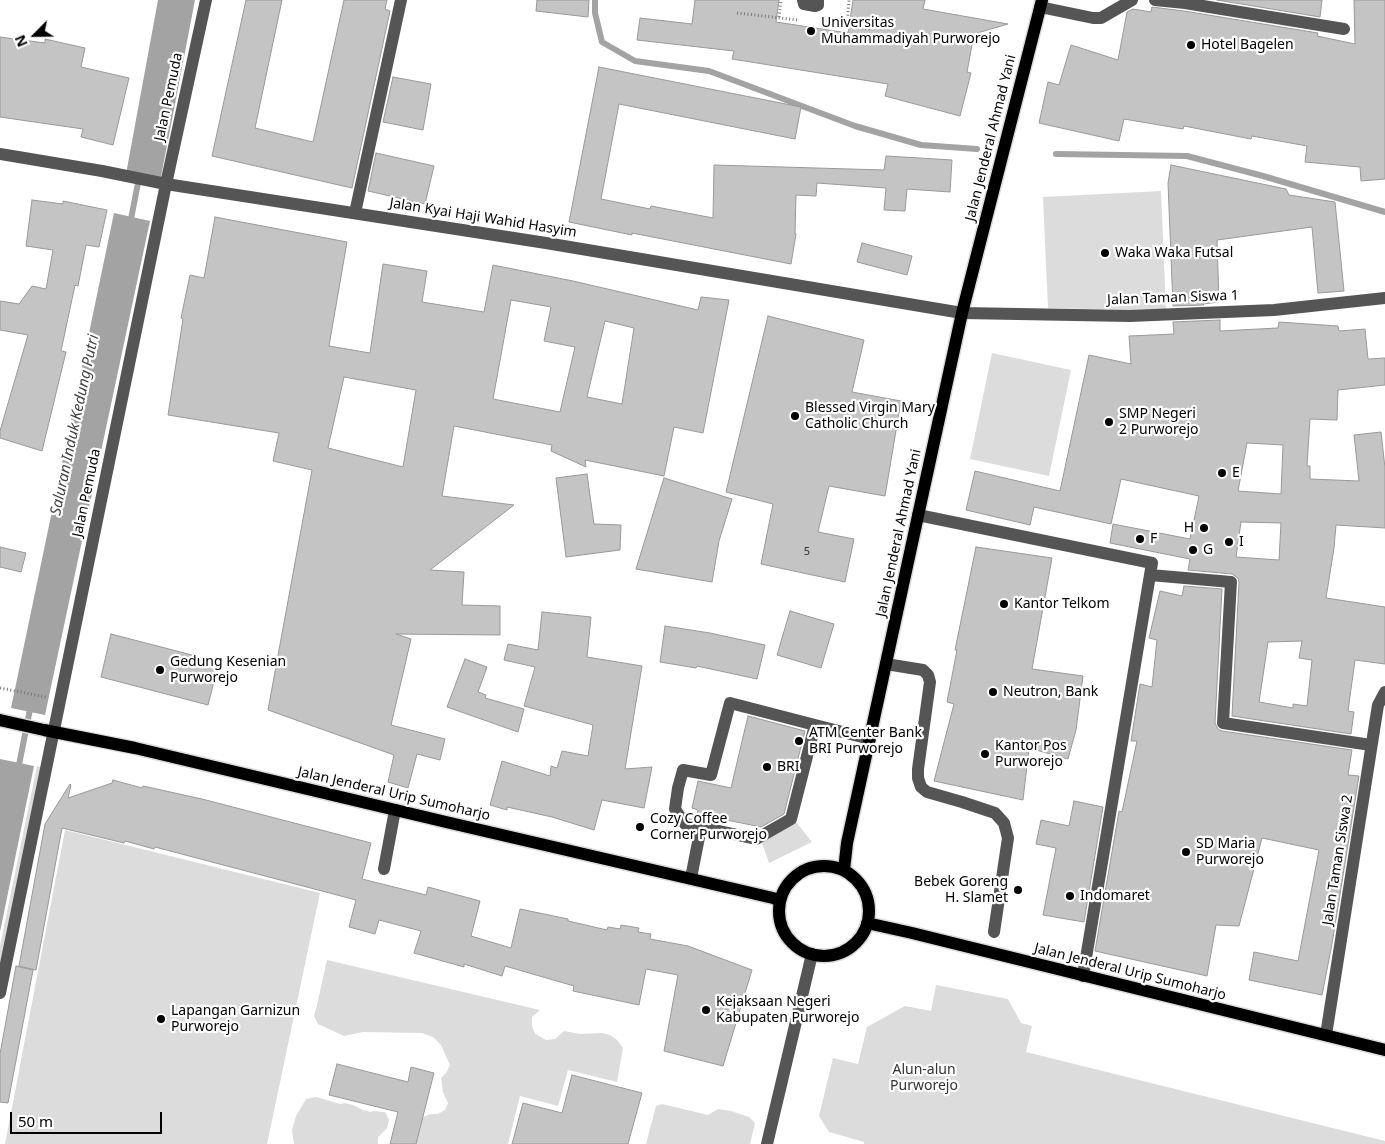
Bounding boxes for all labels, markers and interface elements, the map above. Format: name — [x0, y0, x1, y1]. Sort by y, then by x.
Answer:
north arrow — [10, 10, 60, 60]
place label: Universitas Muhammadiyah Purworejo — [821, 15, 1000, 48]
marker: Universitas Muhammadiyah Purworejo — [805, 25, 817, 37]
text: N — [10, 32, 32, 50]
place label: Hotel Bagelen — [1201, 37, 1294, 53]
marker: Hotel Bagelen — [1185, 39, 1197, 51]
street label: Jalan Pemuda — [151, 51, 187, 143]
street label: Jalan Jenderal Ahmad Yani — [962, 53, 1020, 223]
street label: Jalan Kyai Haji Wahid Hasyim — [388, 195, 578, 241]
place label: Waka Waka Futsal — [1115, 245, 1233, 261]
marker: Waka Waka Futsal — [1099, 247, 1111, 259]
street label: Jalan Taman Siswa 1 — [1107, 287, 1239, 309]
water label: Saluran Induk Kedung Putri — [47, 333, 103, 517]
place label: Blessed Virgin Mary Catholic Church — [805, 400, 935, 432]
place label: SMP Negeri 2 Purworejo — [1119, 406, 1199, 438]
marker: Blessed Virgin Mary Catholic Church — [789, 410, 801, 422]
marker: SMP Negeri 2 Purworejo — [1103, 416, 1115, 428]
street label: Jalan Pemuda — [69, 447, 105, 539]
street label: Jalan Jenderal Ahmad Yani — [873, 448, 925, 618]
place label: E — [1232, 465, 1240, 481]
marker: E — [1216, 467, 1228, 479]
place label: H — [1184, 520, 1194, 536]
marker: H — [1198, 522, 1210, 534]
place label: F — [1150, 531, 1157, 547]
marker: F — [1134, 533, 1146, 545]
place label: I — [1239, 534, 1244, 550]
marker: I — [1223, 536, 1235, 548]
place label: G — [1203, 542, 1213, 558]
marker: G — [1187, 544, 1199, 556]
house number: 5 — [804, 545, 810, 559]
place label: Kantor Telkom — [1014, 596, 1109, 612]
marker: Kantor Telkom — [998, 598, 1010, 610]
place label: Gedung Kesenian Purworejo — [170, 654, 286, 686]
marker: Gedung Kesenian Purworejo — [154, 664, 166, 676]
place label: Neutron, Bank — [1003, 684, 1098, 700]
marker: Neutron, Bank — [987, 686, 999, 698]
place label: ATM Center Bank BRI Purworejo — [809, 725, 922, 758]
marker: ATM Center Bank BRI Purworejo — [793, 735, 805, 747]
place label: Kantor Pos Purworejo — [995, 738, 1067, 770]
marker: Kantor Pos Purworejo — [979, 748, 991, 760]
place label: BRI — [777, 759, 800, 775]
marker: BRI — [761, 761, 773, 773]
street label: Jalan Jenderal Urip Sumoharjo — [296, 764, 492, 824]
street label: Jalan Taman Siswa 2 — [1319, 794, 1357, 926]
place label: Cozy Coffee Corner Purworejo — [650, 811, 767, 844]
marker: Cozy Coffee Corner Purworejo — [634, 821, 646, 833]
place label: SD Maria Purworejo — [1196, 836, 1264, 869]
marker: SD Maria Purworejo — [1180, 846, 1192, 858]
place label: Bebek Goreng H. Slamet — [914, 874, 1008, 906]
marker: Bebek Goreng H. Slamet — [1012, 884, 1024, 896]
place label: Indomaret — [1080, 888, 1150, 904]
marker: Indomaret — [1064, 890, 1076, 902]
street label: Jalan Jenderal Urip Sumoharjo — [1032, 940, 1228, 1004]
place label: Kejaksaan Negeri Kabupaten Purworejo — [716, 994, 859, 1026]
place label: Lapangan Garnizun Purworejo — [171, 1003, 300, 1036]
marker: Kejaksaan Negeri Kabupaten Purworejo — [700, 1004, 712, 1016]
marker: Lapangan Garnizun Purworejo — [155, 1013, 167, 1025]
park label: Alun-alun Purworejo — [890, 1062, 958, 1094]
scale bar — [12, 1102, 165, 1134]
text: 50 m — [18, 1111, 53, 1131]

